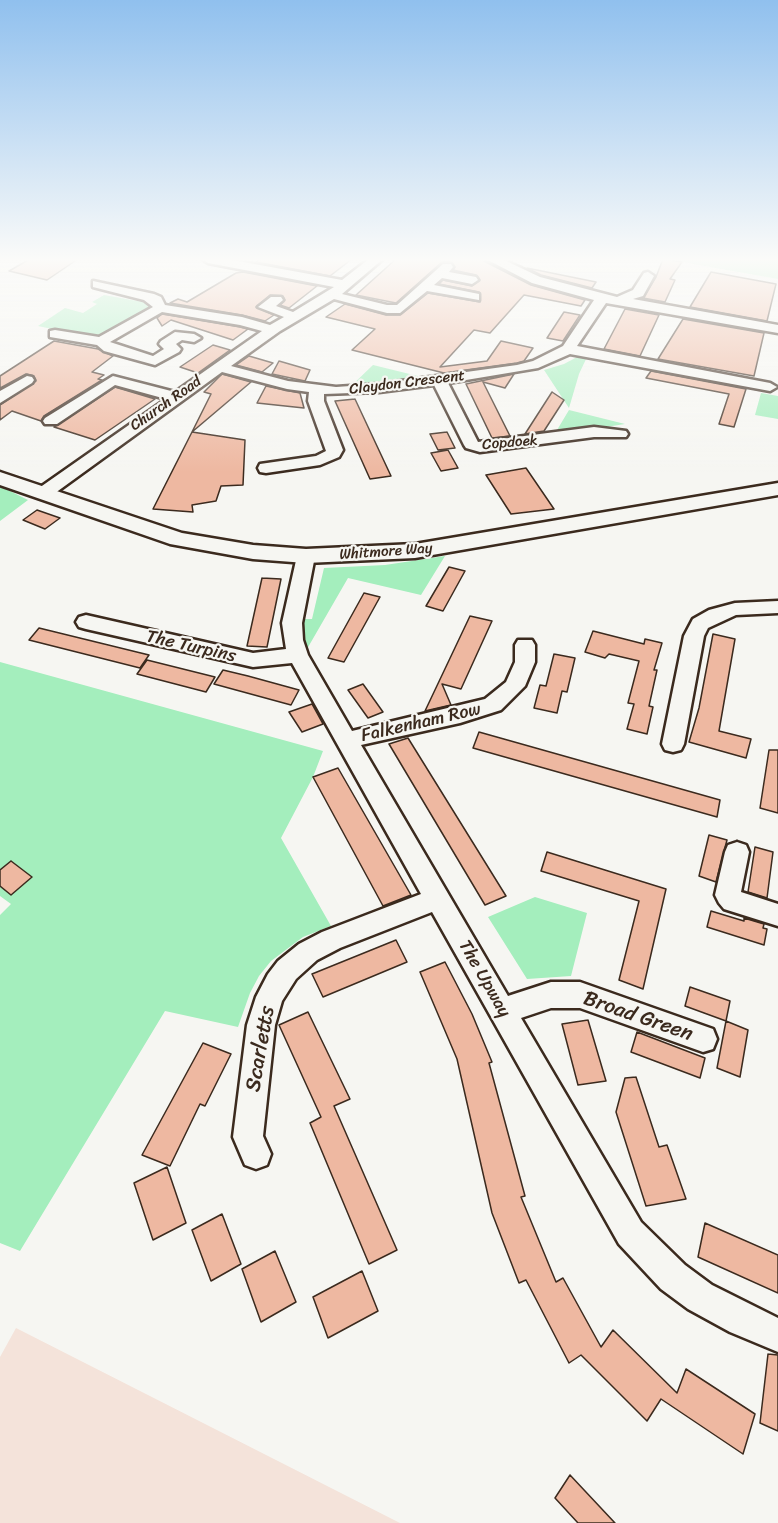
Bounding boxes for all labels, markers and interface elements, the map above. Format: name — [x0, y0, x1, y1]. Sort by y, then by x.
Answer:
street label: Claydon Crescent — [348, 367, 466, 399]
street label: Church Road — [127, 373, 205, 435]
street label: Copdoek — [482, 432, 538, 454]
street label: Whitmore Way — [339, 540, 433, 564]
street label: The Turpins — [144, 626, 238, 668]
street label: Falkenham Row — [359, 699, 483, 747]
street label: The Upway — [453, 937, 515, 1021]
street label: Broad Green — [580, 986, 696, 1048]
street label: Scarletts — [241, 1004, 281, 1094]

